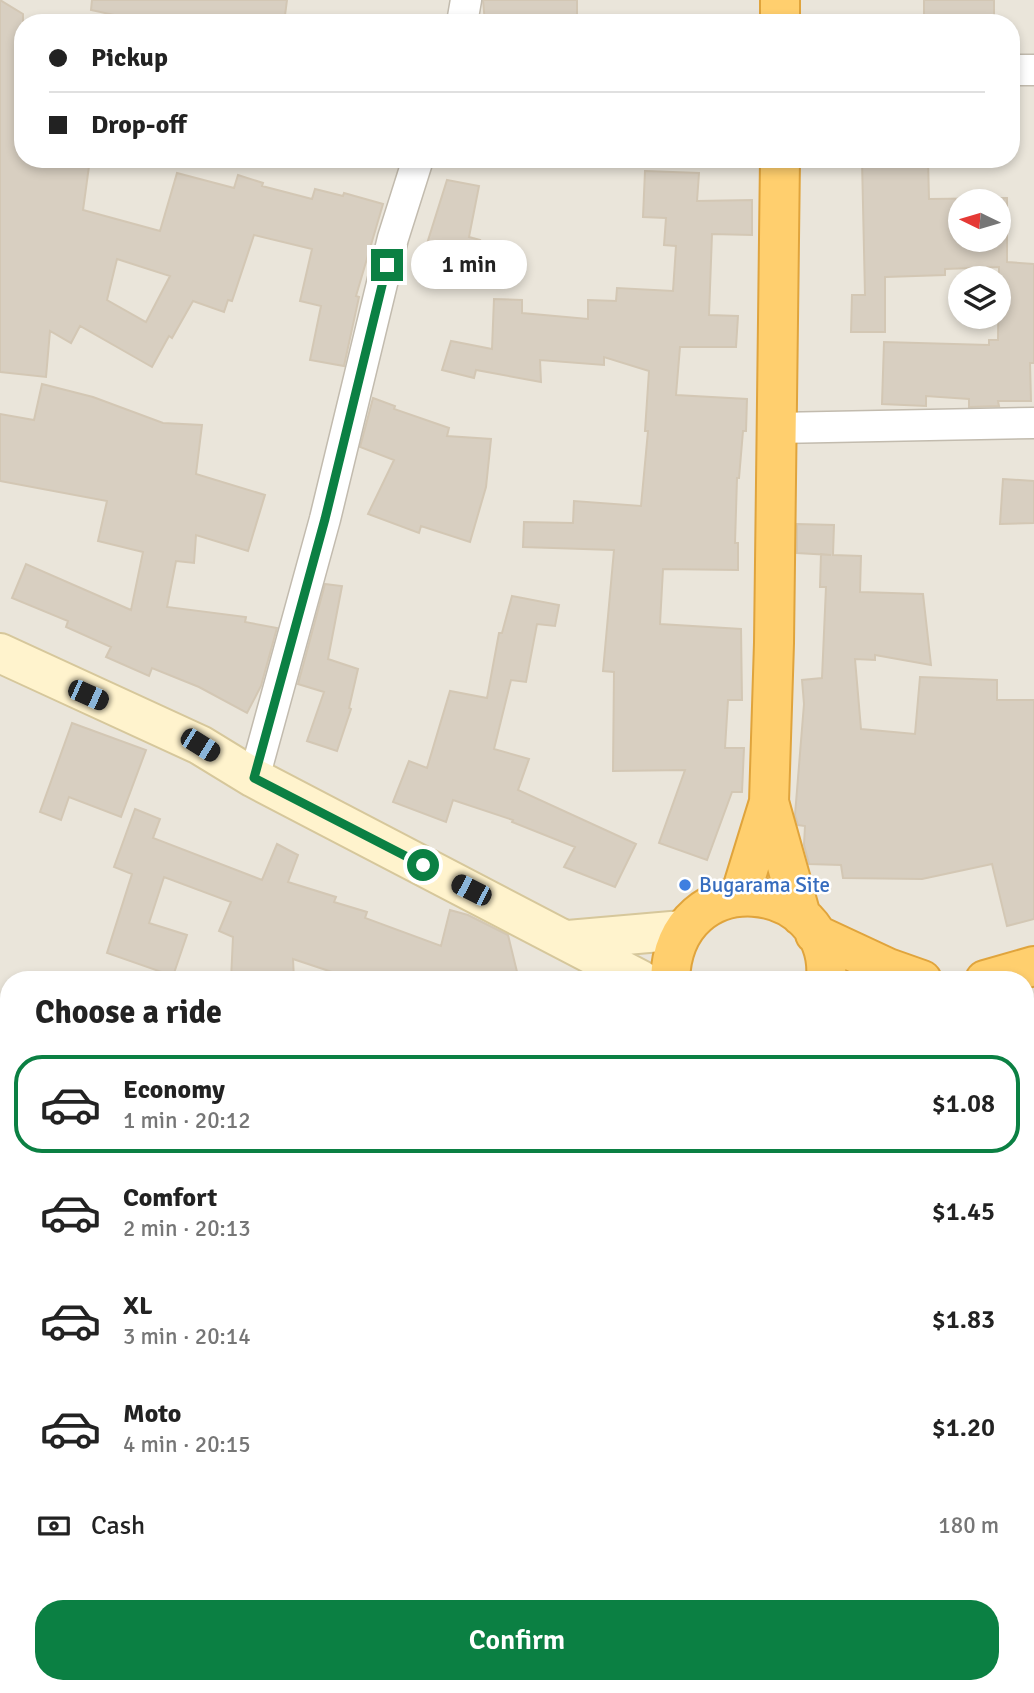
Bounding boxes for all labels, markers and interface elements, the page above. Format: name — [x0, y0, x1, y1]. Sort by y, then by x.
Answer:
text: Pickup — [91, 42, 168, 74]
text: Drop-off — [91, 109, 187, 141]
north arrow — [948, 189, 1012, 252]
map controls — [948, 189, 1011, 329]
callout: 1 min — [412, 240, 527, 290]
route end — [371, 249, 403, 281]
text: 1 min — [441, 250, 497, 279]
button: layers — [948, 266, 1011, 329]
car — [65, 677, 112, 713]
car — [177, 725, 224, 765]
route start — [407, 849, 439, 881]
car — [448, 871, 495, 909]
place label: Bugarama Site — [699, 872, 830, 898]
marker: Bugarama Site — [677, 877, 693, 893]
text: Choose a ride — [35, 993, 222, 1032]
icon: car — [39, 1073, 102, 1136]
text: Economy — [123, 1074, 225, 1106]
text: $1.08 — [932, 1088, 995, 1120]
text: 1 min · 20:12 — [123, 1106, 251, 1135]
icon: car — [39, 1181, 102, 1244]
text: Comfort — [123, 1182, 217, 1214]
text: $1.45 — [932, 1196, 995, 1228]
text: 2 min · 20:13 — [123, 1214, 251, 1243]
icon: car — [39, 1289, 102, 1352]
text: XL — [123, 1290, 153, 1322]
text: $1.83 — [932, 1304, 995, 1336]
text: 3 min · 20:14 — [123, 1322, 251, 1351]
icon: car — [39, 1397, 102, 1460]
text: Moto — [123, 1398, 181, 1430]
text: $1.20 — [932, 1412, 995, 1444]
text: 4 min · 20:15 — [123, 1430, 251, 1459]
icon: cash — [35, 1507, 73, 1545]
text: Cash — [91, 1510, 145, 1542]
text: 180 m — [938, 1511, 999, 1540]
button: Confirm — [35, 1600, 999, 1680]

